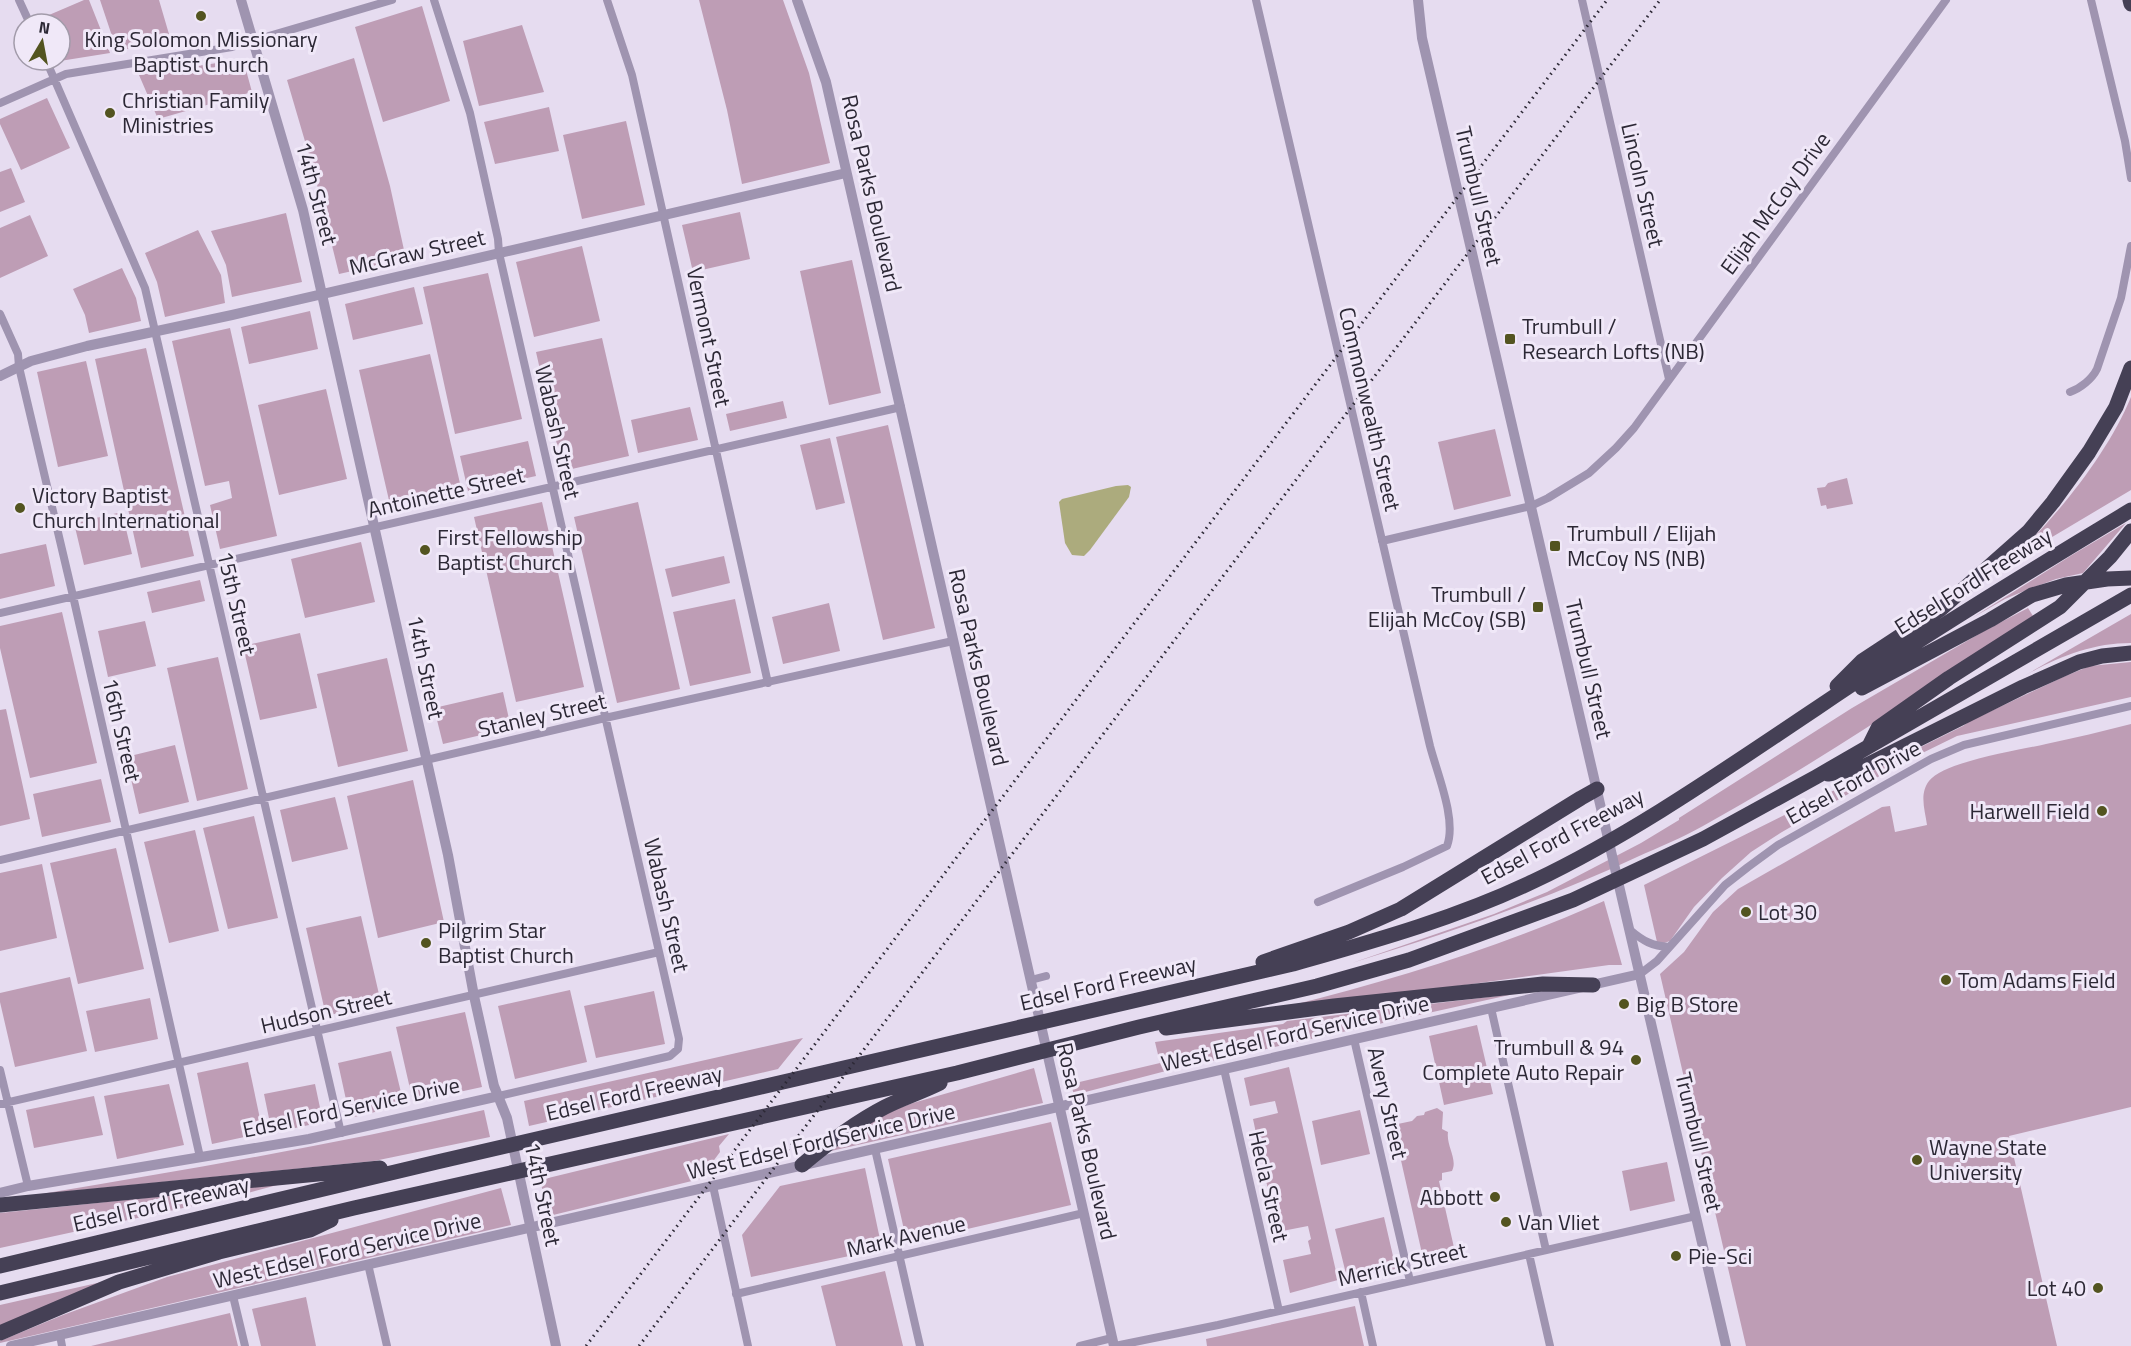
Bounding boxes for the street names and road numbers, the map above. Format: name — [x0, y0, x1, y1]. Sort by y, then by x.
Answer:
street label: Rosa Parks Boulevard — [833, 91, 911, 295]
street label: Lincoln Street — [1612, 119, 1674, 251]
street label: Trumbull Street — [1446, 123, 1512, 269]
street label: Elijah McCoy Drive — [1712, 125, 1838, 281]
street label: 14th Street — [287, 138, 347, 249]
street label: McGraw Street — [346, 220, 489, 284]
street label: Vermont Street — [678, 264, 740, 410]
street label: Commonwealth Street — [1330, 304, 1410, 515]
street label: Wabash Street — [526, 362, 590, 503]
street label: Antoinette Street — [364, 457, 528, 527]
street label: Edsel Ford Freeway — [1888, 519, 2059, 643]
street label: 15th Street — [209, 548, 266, 659]
street label: Rosa Parks Boulevard — [940, 565, 1018, 769]
street label: Trumbull Street — [1556, 596, 1622, 742]
street label: 14th Street — [398, 612, 454, 723]
street label: 16th Street — [94, 675, 151, 786]
street label: Stanley Street — [475, 684, 610, 746]
street label: Edsel Ford Drive — [1779, 731, 1927, 833]
street label: Edsel Ford Freeway — [1474, 779, 1650, 893]
street label: Wabash Street — [635, 835, 699, 976]
street label: Edsel Ford Freeway — [1016, 946, 1200, 1020]
street label: Hudson Street — [257, 979, 395, 1043]
street label: West Edsel Ford Service Drive — [1158, 986, 1432, 1080]
street label: Rosa Parks Boulevard — [1048, 1039, 1126, 1243]
street label: Avery Street — [1359, 1044, 1417, 1163]
street label: Edsel Ford Freeway — [542, 1056, 726, 1130]
street label: Edsel Ford Service Drive — [239, 1067, 463, 1147]
street label: Trumbull Street — [1666, 1069, 1732, 1215]
street label: West Edsel Ford Service Drive — [684, 1094, 958, 1188]
street label: Hecla Street — [1240, 1127, 1298, 1245]
street label: 14th Street — [515, 1139, 571, 1250]
street label: Edsel Ford Freeway — [69, 1167, 253, 1241]
street label: West Edsel Ford Service Drive — [210, 1203, 484, 1297]
street label: Mark Avenue — [843, 1206, 969, 1266]
street label: Merrick Street — [1334, 1233, 1470, 1295]

